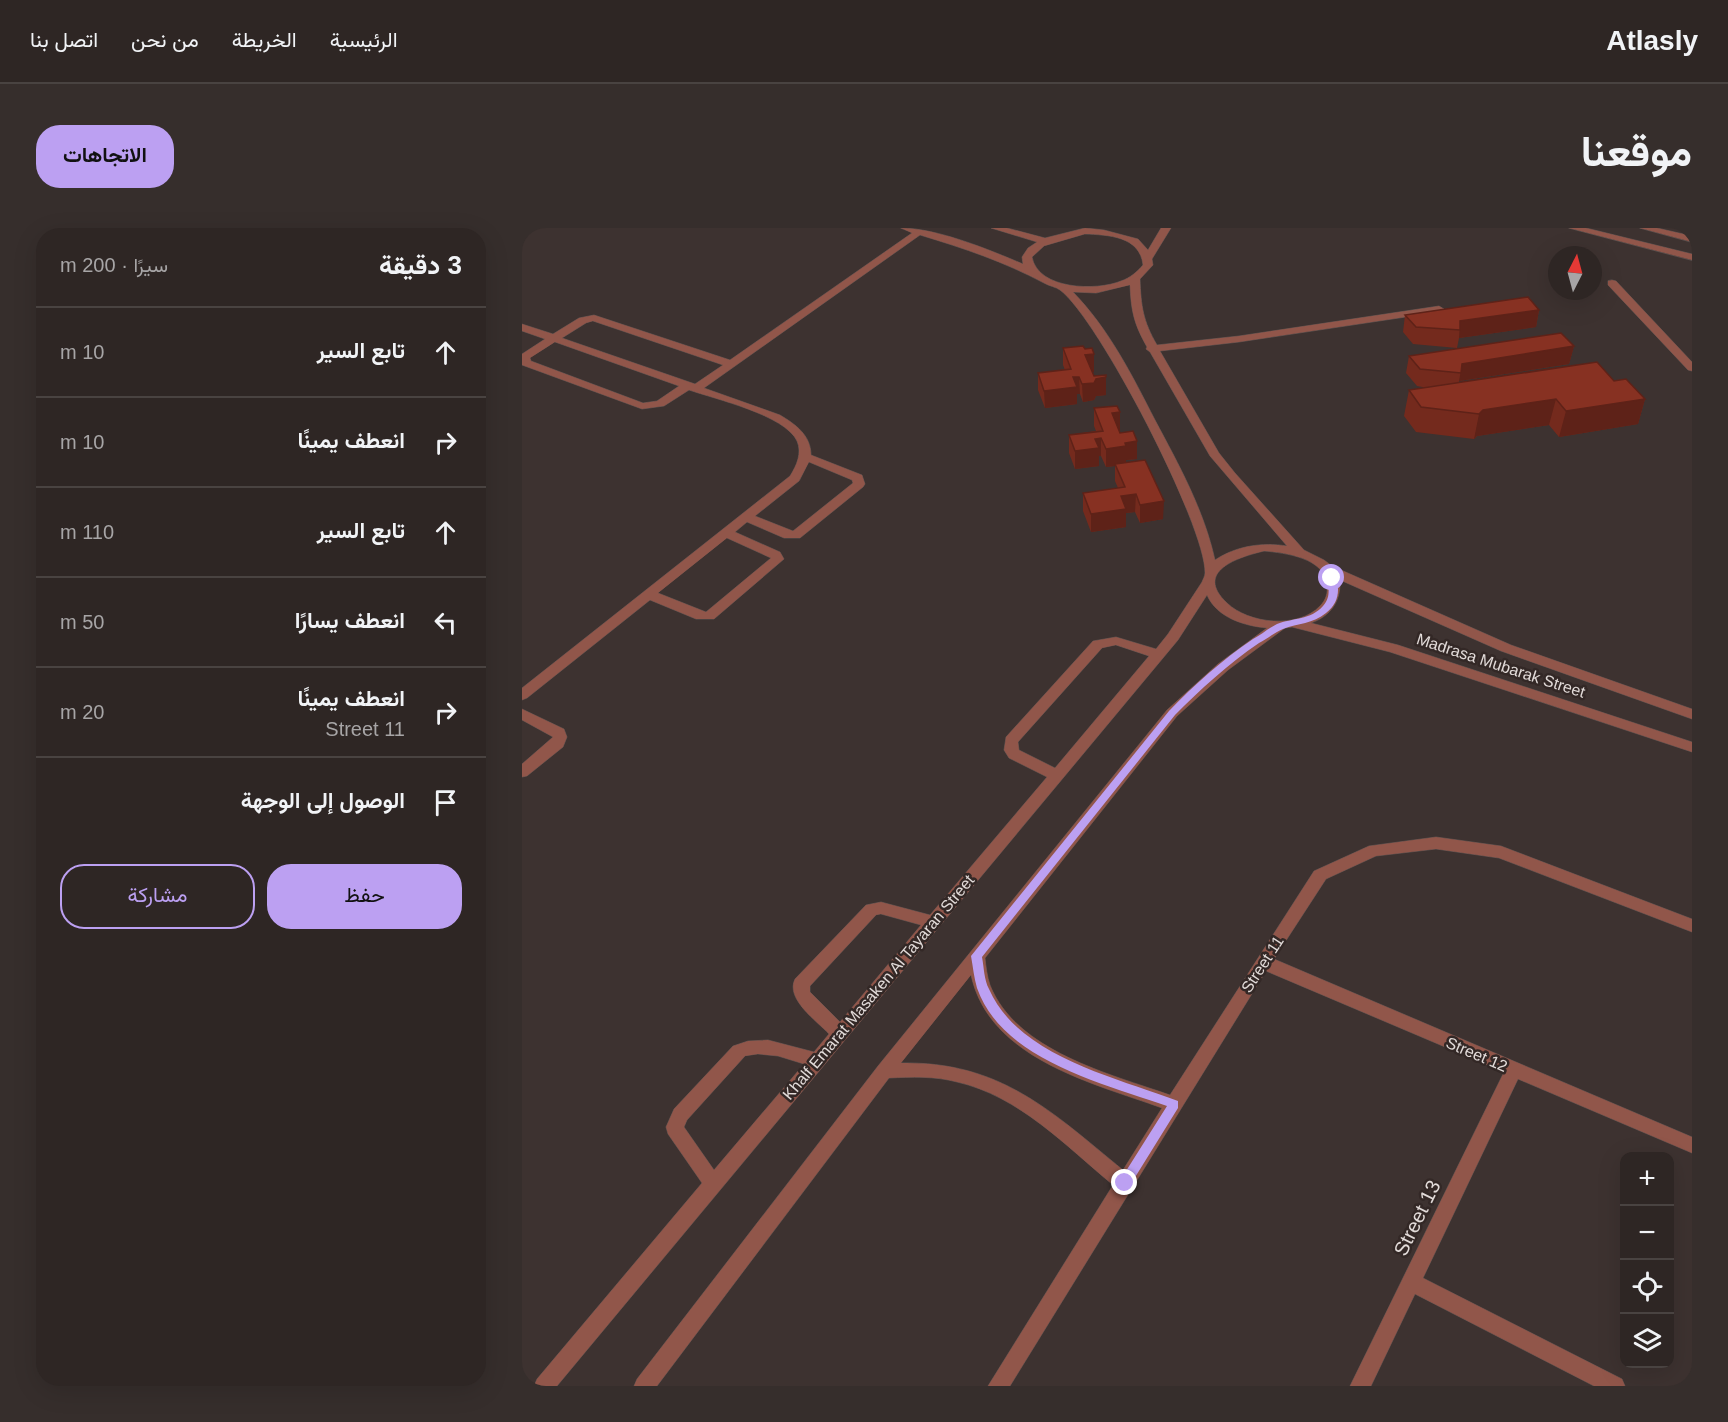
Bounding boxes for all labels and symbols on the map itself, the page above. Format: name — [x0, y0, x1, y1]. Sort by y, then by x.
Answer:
north arrow — [1548, 246, 1602, 300]
route start — [1318, 564, 1344, 590]
street label: Madrasa Mubarak Street — [1414, 630, 1588, 701]
street label: Khalf Emarat Masaken Al Tayaran Street — [779, 871, 978, 1103]
street label: Street 11 — [1238, 933, 1287, 996]
street label: Street 12 — [1444, 1034, 1510, 1075]
route end — [1111, 1169, 1137, 1195]
street label: Street 13 — [1389, 1177, 1445, 1259]

